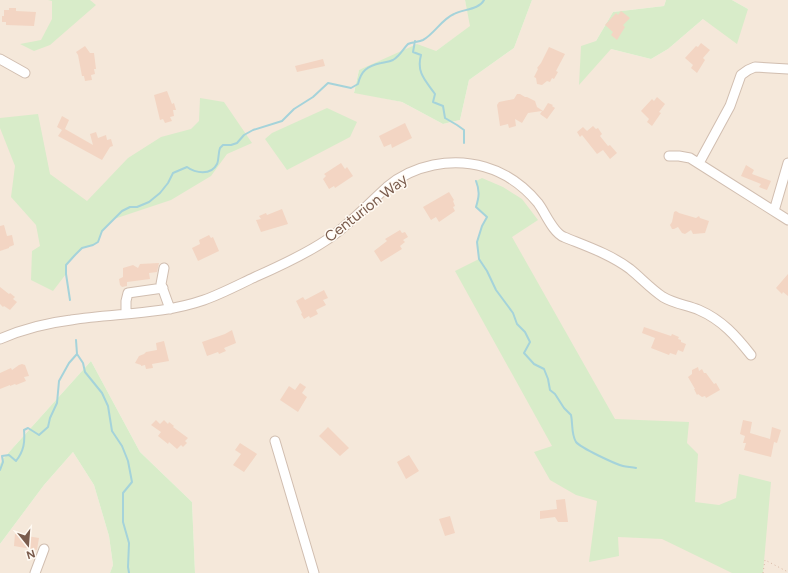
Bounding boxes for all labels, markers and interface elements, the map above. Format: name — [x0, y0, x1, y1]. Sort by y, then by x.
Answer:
street label: Centurion Way — [321, 170, 411, 246]
north arrow — [8, 525, 48, 565]
text: N — [25, 547, 37, 562]

